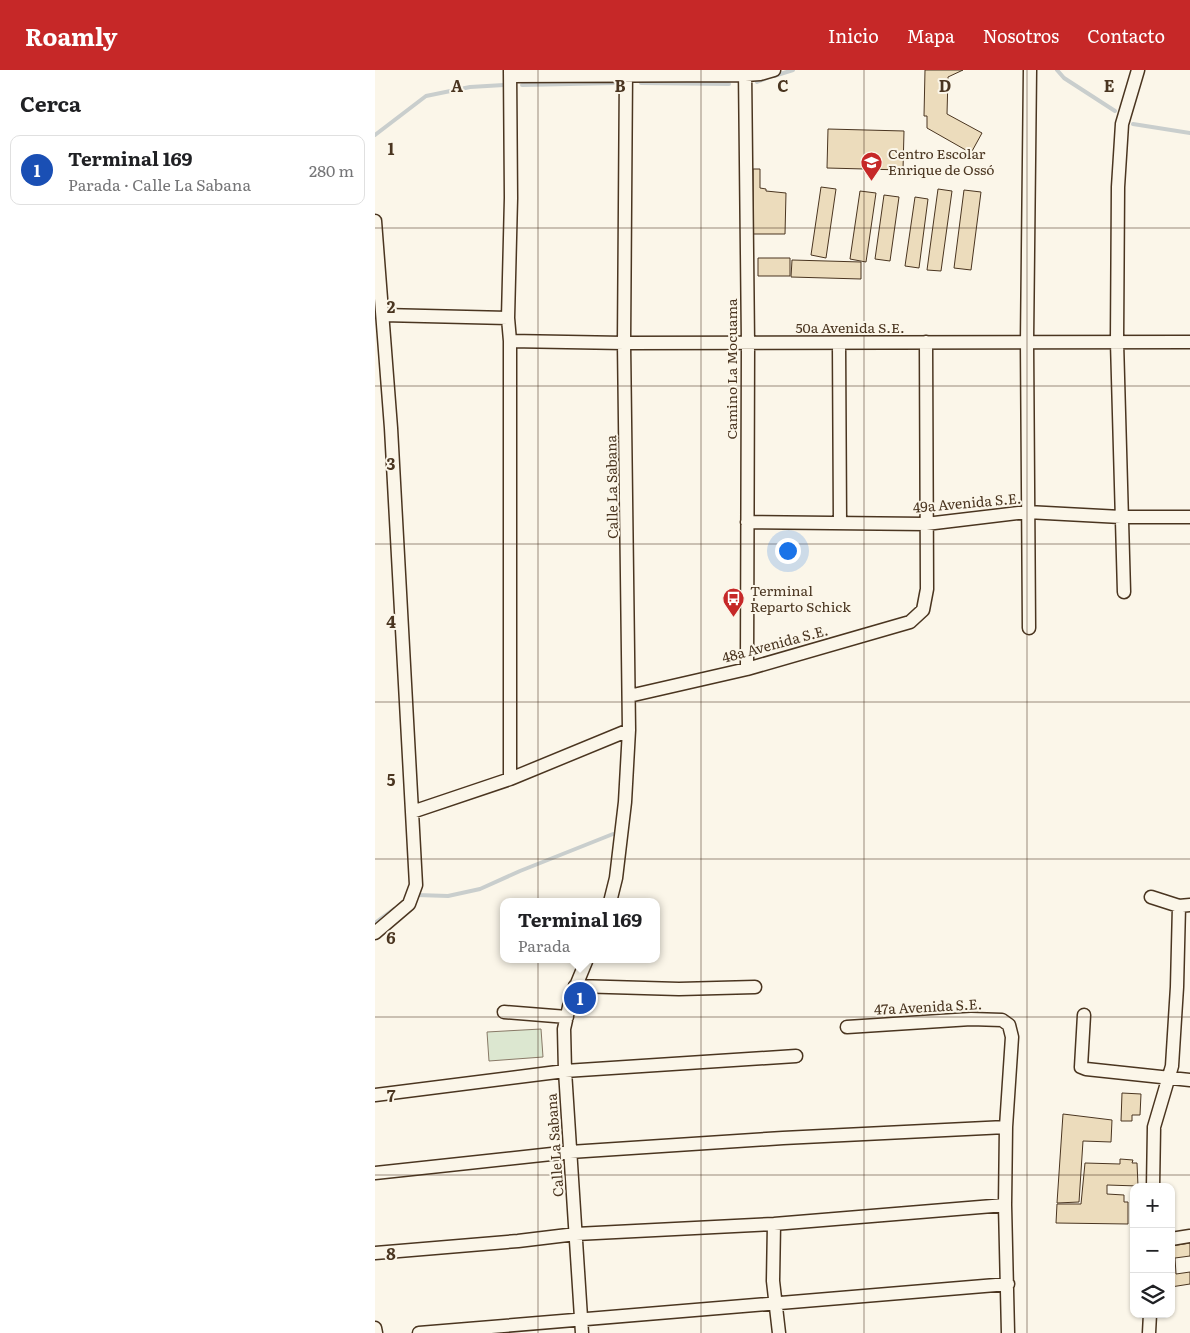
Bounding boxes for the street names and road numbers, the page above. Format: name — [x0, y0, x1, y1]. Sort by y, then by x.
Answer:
street label: Camino La Mocuama — [721, 298, 741, 440]
street label: 50a Avenida S.E. — [795, 317, 905, 337]
street label: Calle La Sabana — [600, 434, 622, 539]
street label: 49a Avenida S.E. — [912, 487, 1022, 517]
street label: 48a Avenida S.E. — [719, 619, 830, 667]
street label: 47a Avenida S.E. — [873, 993, 983, 1019]
street label: Calle La Sabana — [540, 1092, 568, 1198]

